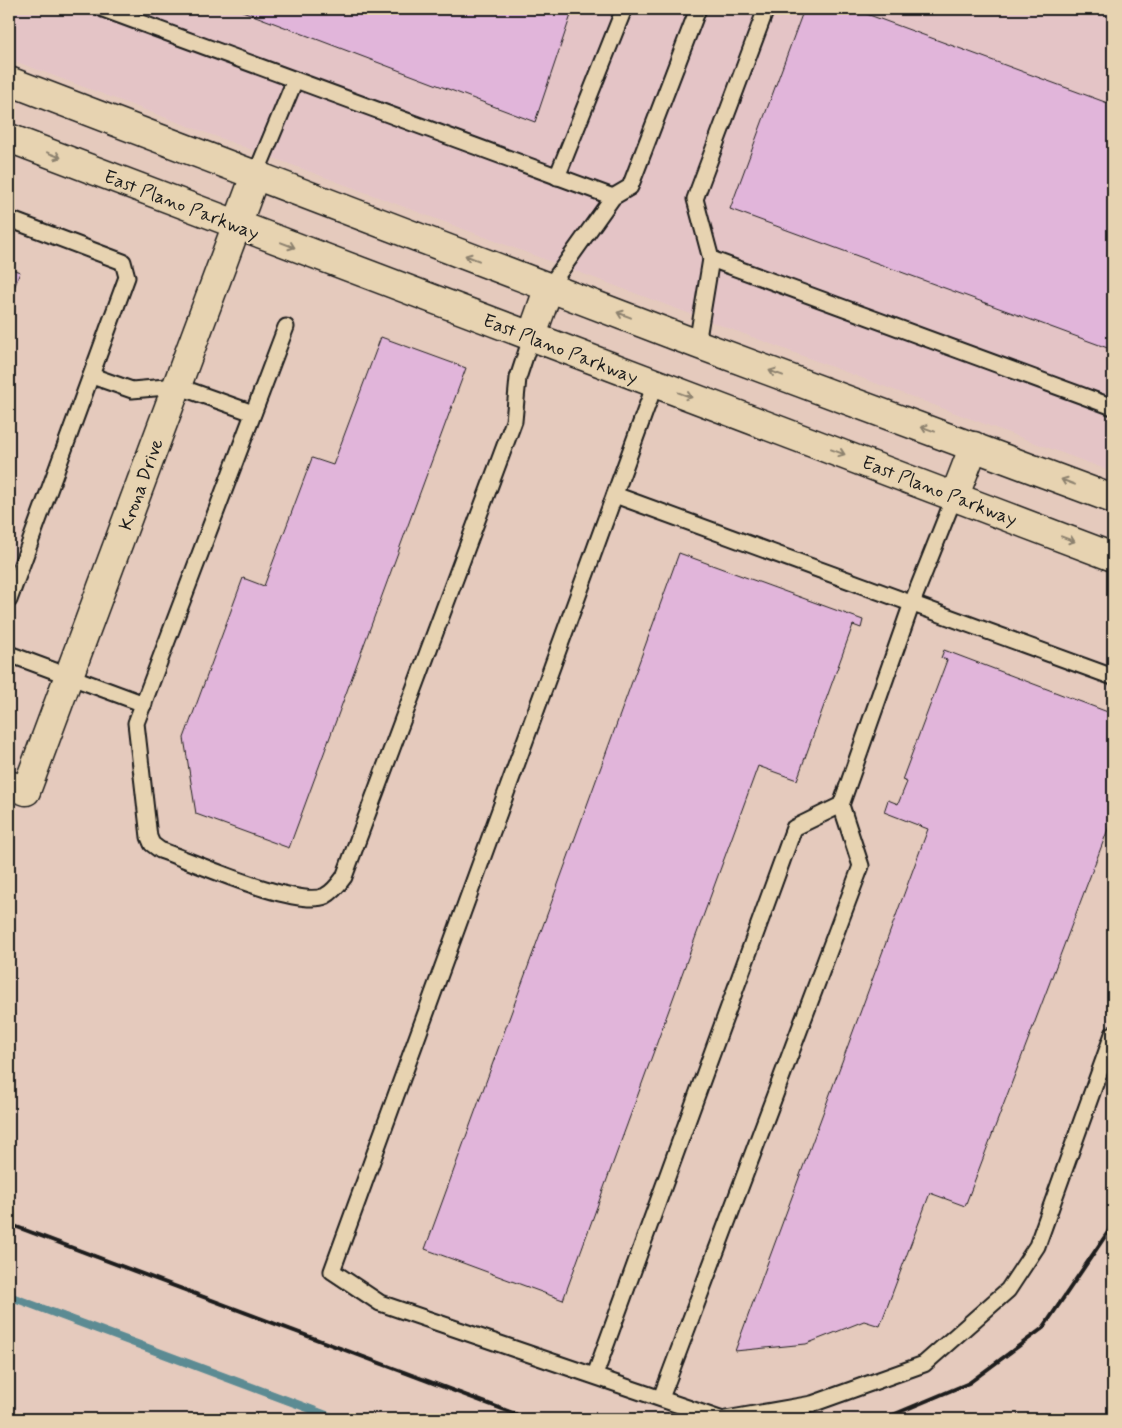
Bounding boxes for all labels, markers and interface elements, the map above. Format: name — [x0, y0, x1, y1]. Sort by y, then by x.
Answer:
one-way arrow — [46, 151, 61, 160]
street label: East Plano Parkway — [100, 164, 263, 247]
one-way arrow — [280, 240, 295, 250]
one-way arrow — [465, 253, 480, 262]
street label: East Plano Parkway — [479, 308, 642, 391]
one-way arrow — [617, 310, 632, 320]
one-way arrow — [769, 368, 784, 377]
one-way arrow — [677, 391, 693, 400]
one-way arrow — [921, 424, 936, 433]
street label: Krona Drive — [113, 435, 170, 534]
one-way arrow — [830, 448, 845, 457]
street label: East Plano Parkway — [858, 450, 1021, 533]
one-way arrow — [1060, 477, 1076, 486]
one-way arrow — [1060, 535, 1075, 545]

